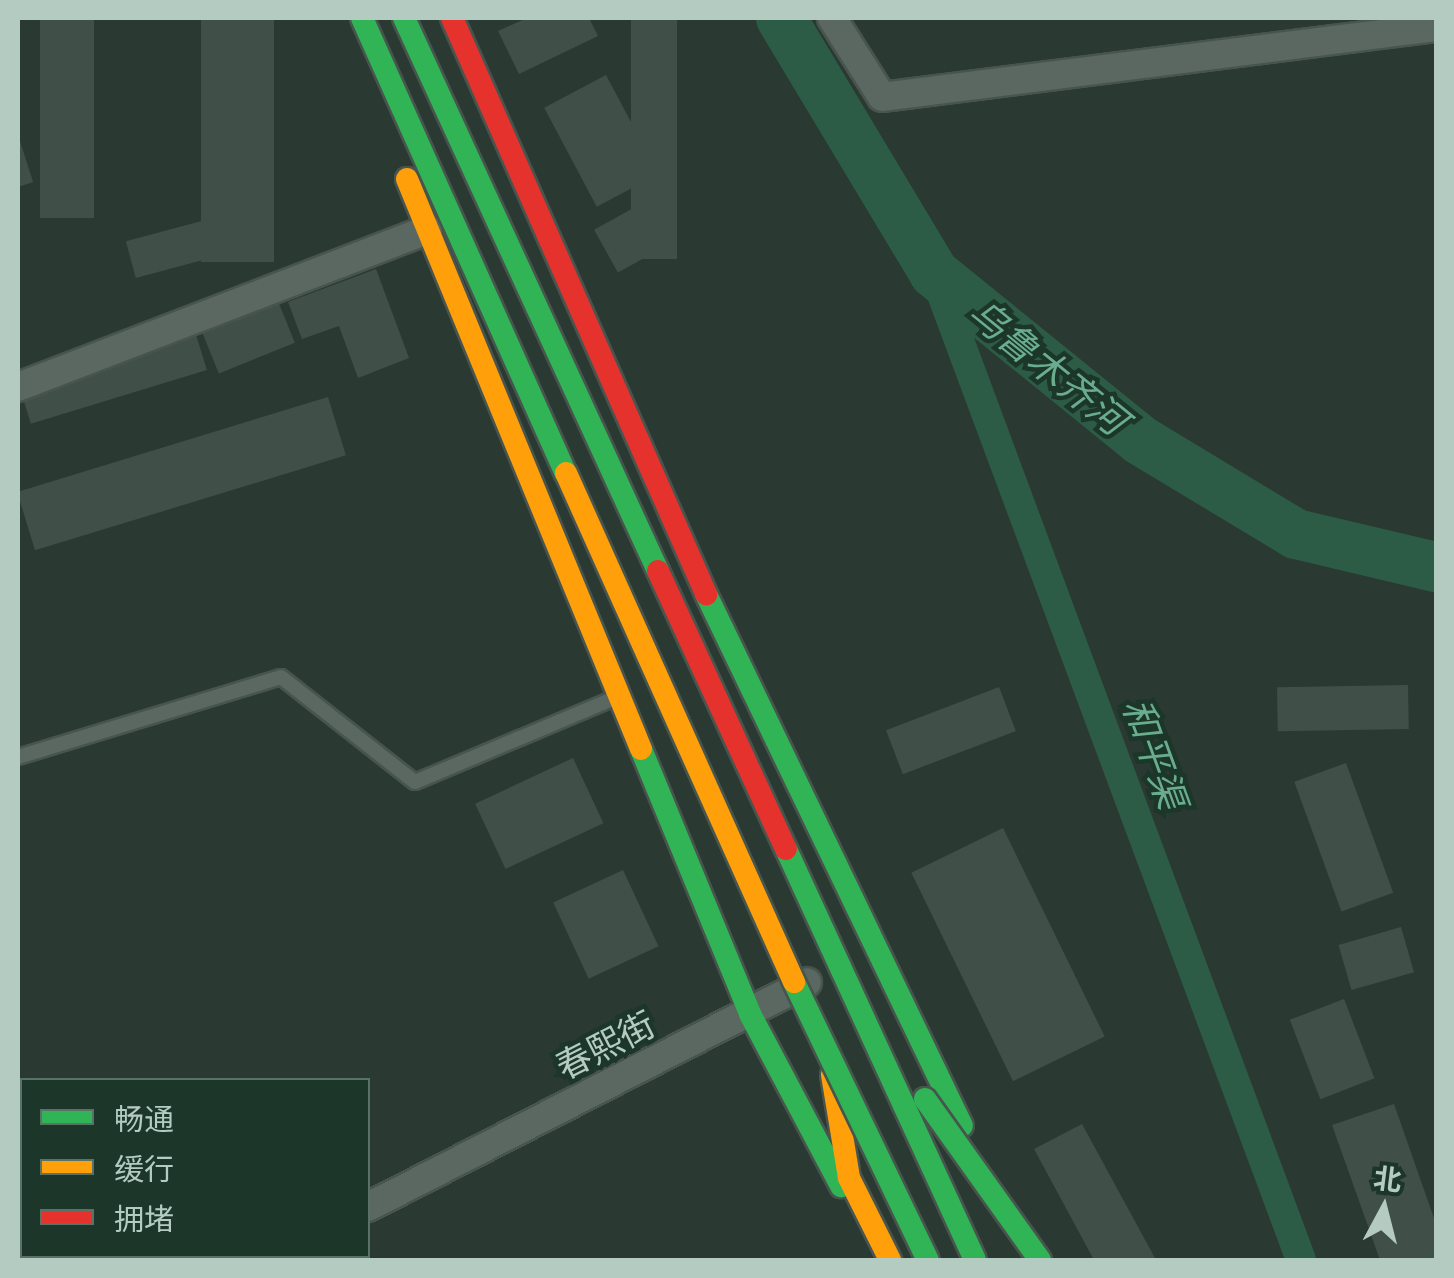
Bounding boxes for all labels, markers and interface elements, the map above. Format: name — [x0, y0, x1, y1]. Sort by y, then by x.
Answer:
water label: 乌鲁木齐河 — [960, 288, 1136, 444]
water label: 和平渠 — [1114, 692, 1196, 814]
street label: 春熙街 — [549, 1002, 661, 1088]
legend — [20, 1078, 370, 1258]
text: 畅通 — [114, 1098, 174, 1139]
text: 缓行 — [114, 1148, 174, 1189]
north arrow — [1334, 1158, 1434, 1258]
text: 北 — [1371, 1158, 1404, 1199]
text: 拥堵 — [114, 1198, 174, 1239]

